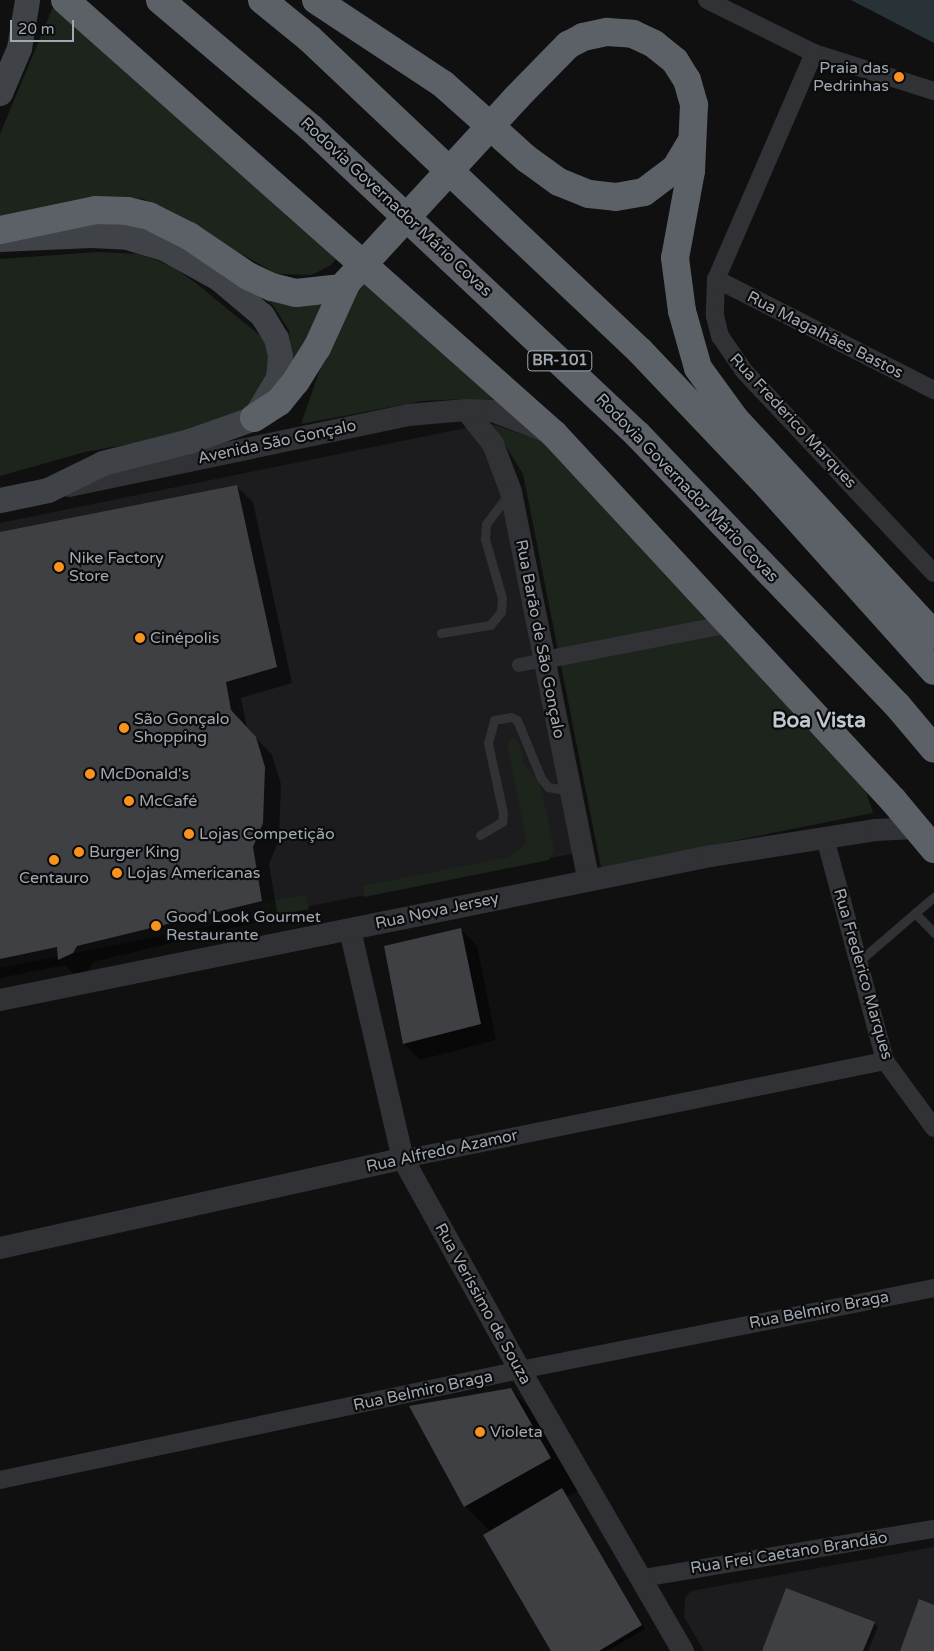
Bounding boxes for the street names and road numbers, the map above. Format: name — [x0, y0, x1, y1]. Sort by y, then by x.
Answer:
street label: Rodovia Governador Mário Covas — [296, 113, 496, 301]
street label: Rua Magalhães Bastos — [744, 287, 906, 383]
road number: BR-101 — [526, 348, 594, 374]
street label: Rua Frederico Marques — [726, 350, 860, 492]
street label: Rodovia Governador Mário Covas — [592, 390, 782, 586]
street label: Avenida São Gonçalo — [196, 416, 358, 468]
street label: Rua Barão de São Gonçalo — [511, 538, 569, 740]
street label: Rua Frederico Marques — [829, 886, 897, 1062]
street label: Rua Nova Jersey — [373, 889, 501, 933]
street label: Rua Alfredo Azamor — [364, 1126, 520, 1176]
street label: Rua Veríssimo de Souza — [431, 1220, 535, 1388]
street label: Rua Belmiro Braga — [747, 1287, 891, 1333]
street label: Rua Belmiro Braga — [352, 1367, 494, 1415]
street label: Rua Frei Caetano Brandão — [689, 1528, 889, 1578]

